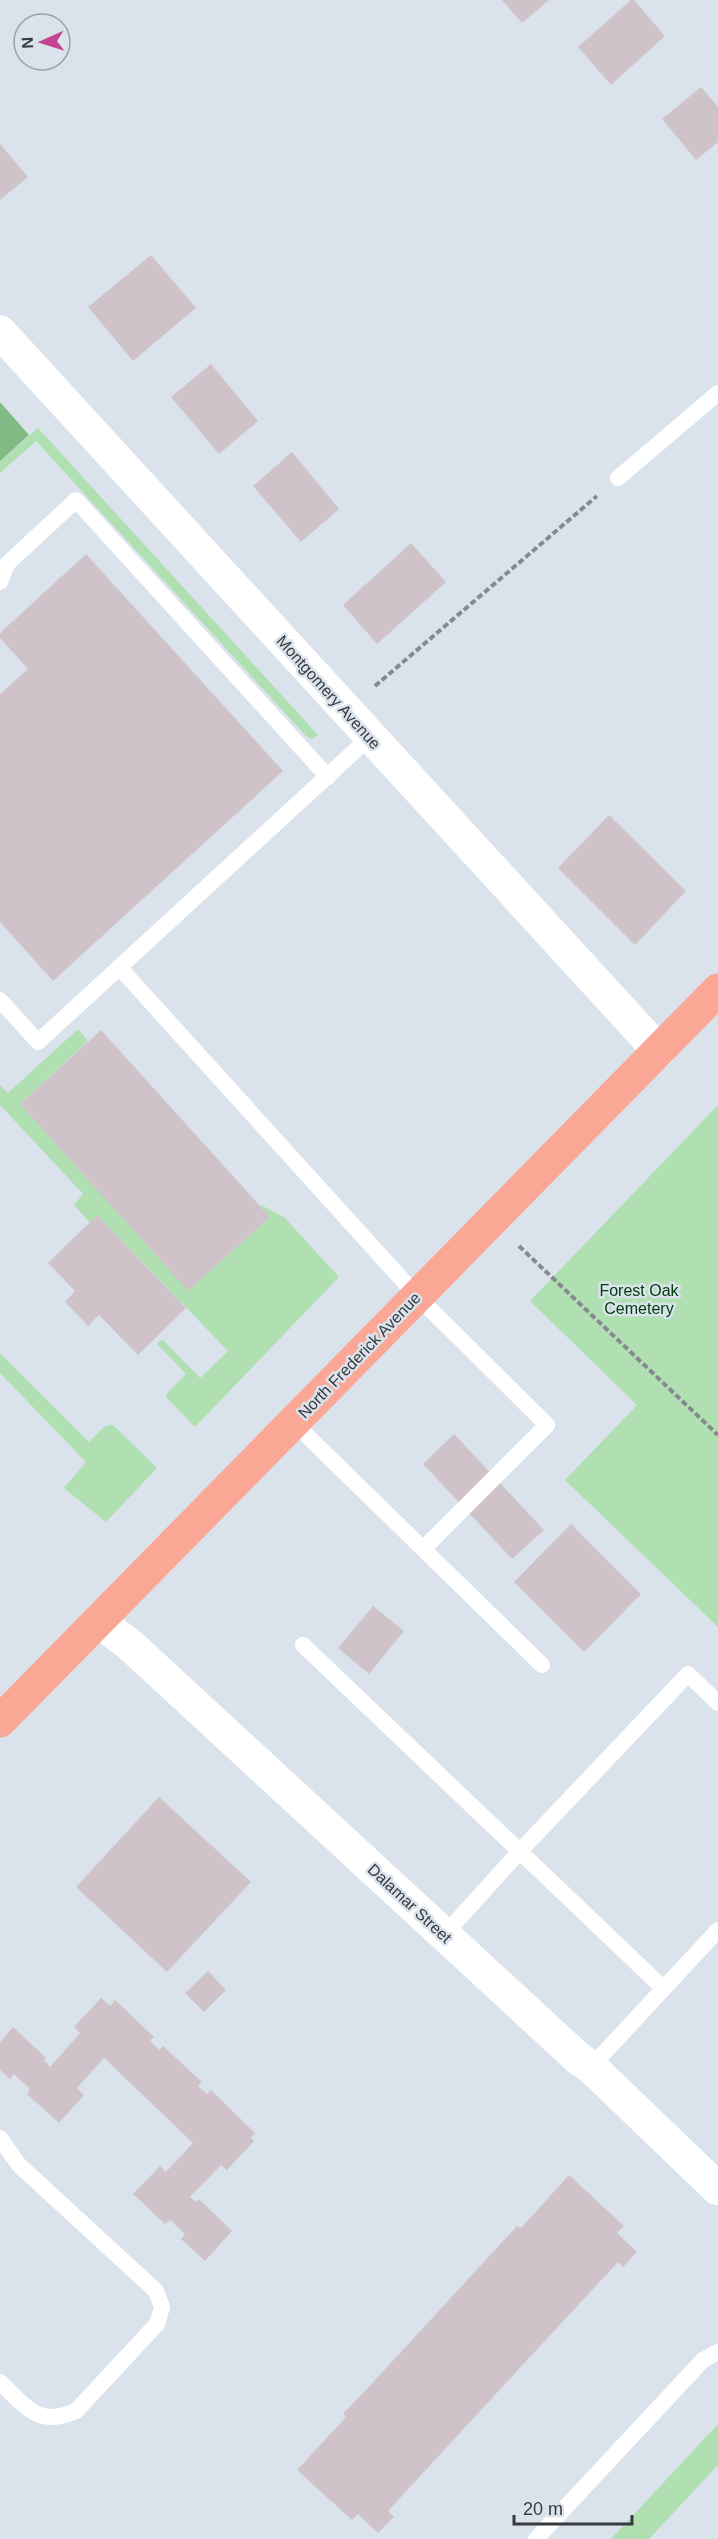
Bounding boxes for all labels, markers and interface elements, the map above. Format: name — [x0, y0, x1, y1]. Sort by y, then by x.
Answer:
north arrow — [12, 12, 72, 72]
text: N — [19, 37, 36, 49]
street label: Montgomery Avenue — [273, 632, 384, 753]
park label: Forest Oak Cemetery — [599, 1282, 680, 1317]
street label: North Frederick Avenue — [295, 1289, 424, 1422]
street label: Dalamar Street — [365, 1860, 455, 1947]
scale bar — [514, 2488, 632, 2526]
text: 20 m — [523, 2499, 563, 2519]

